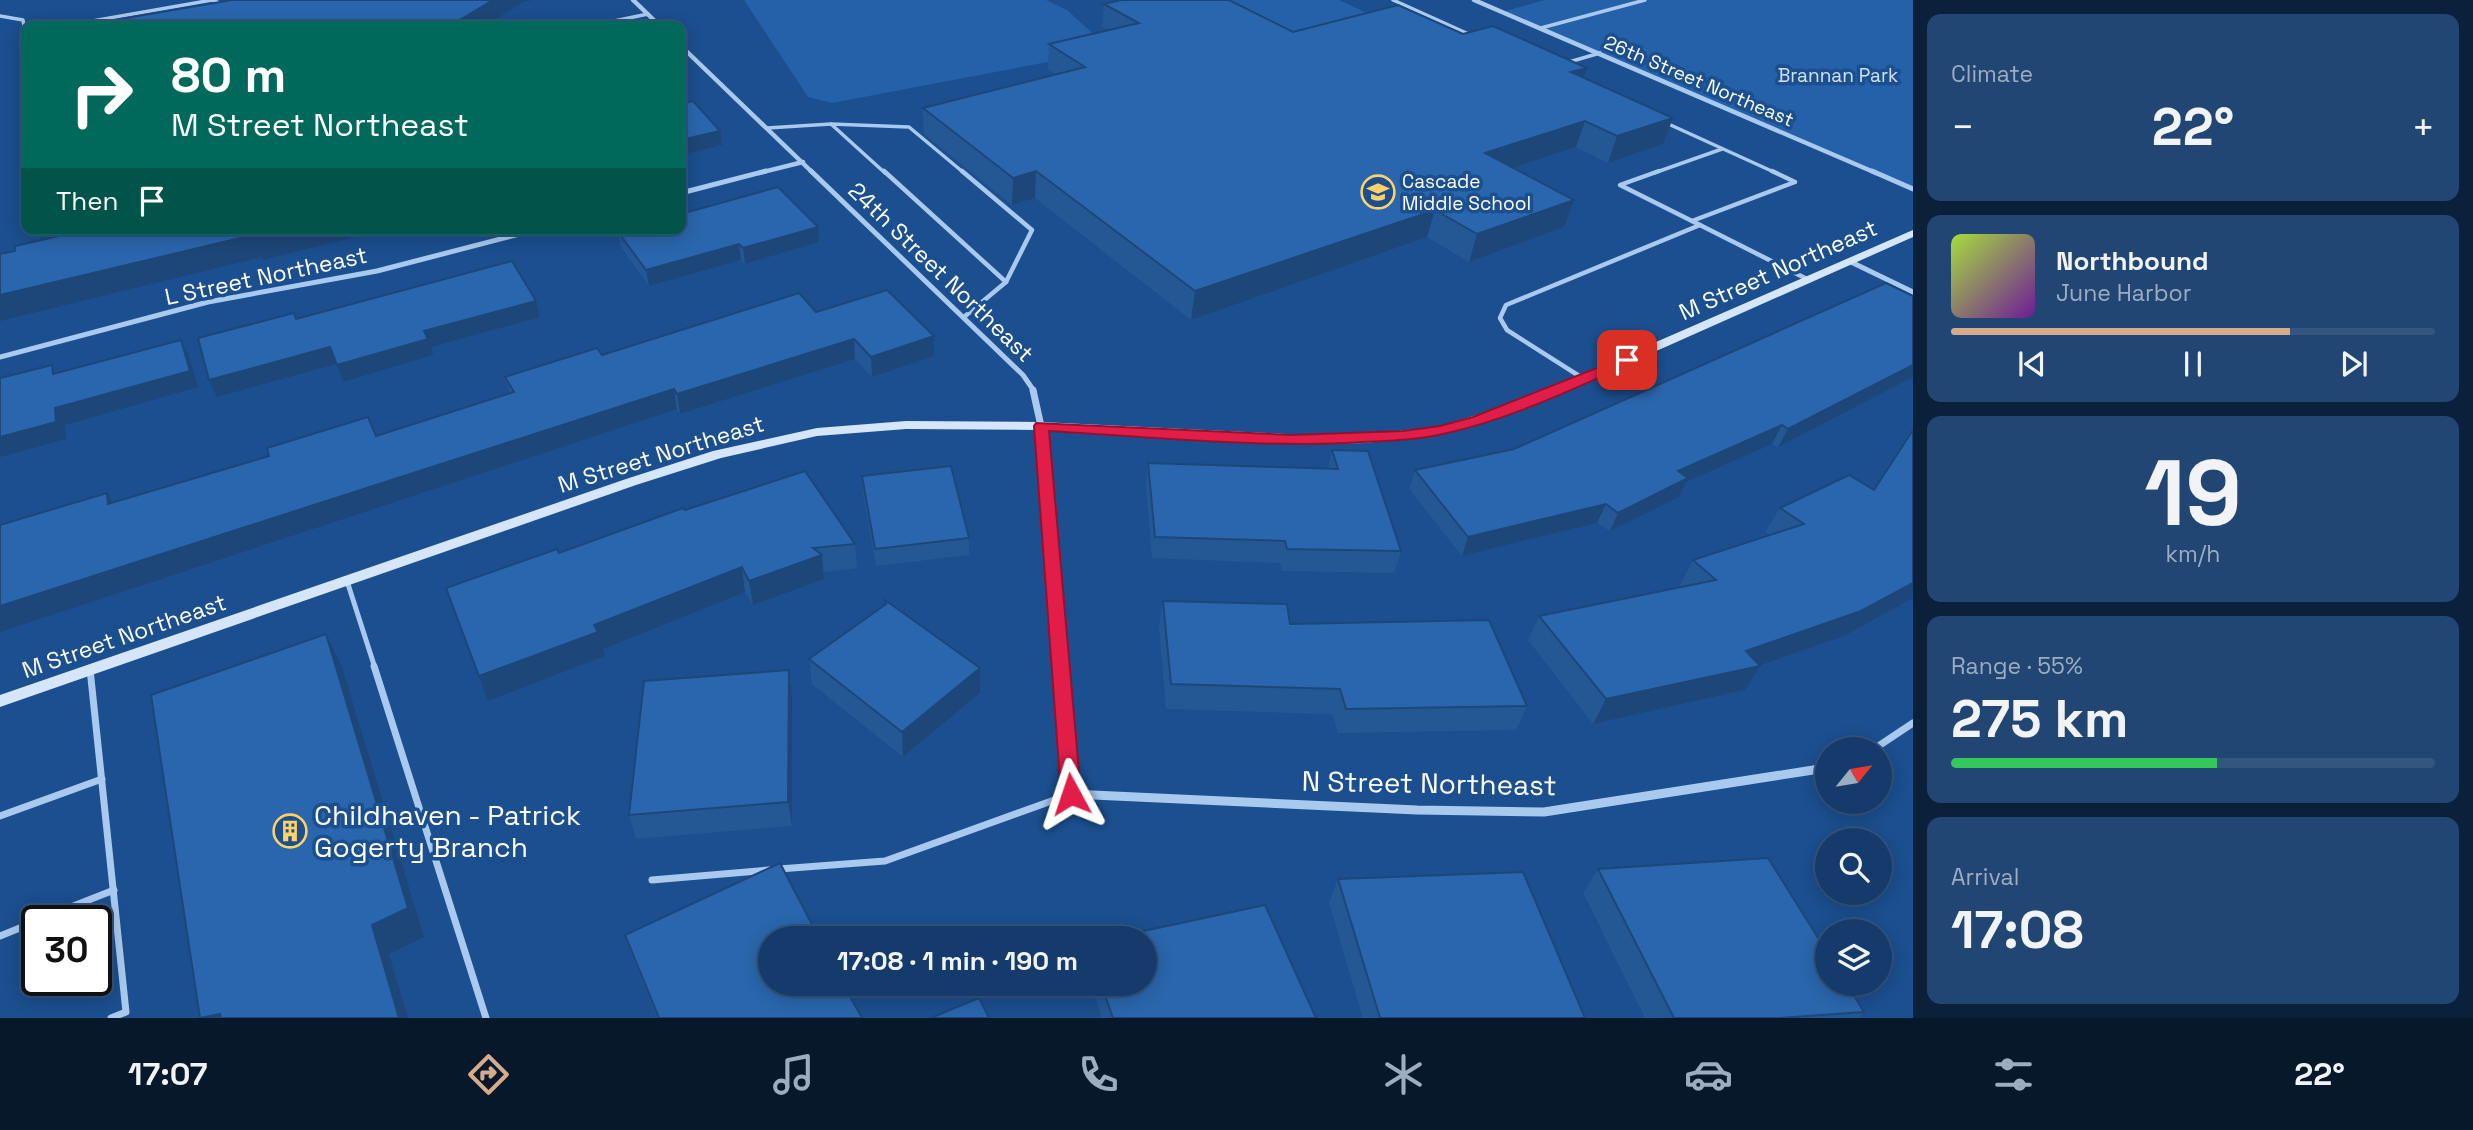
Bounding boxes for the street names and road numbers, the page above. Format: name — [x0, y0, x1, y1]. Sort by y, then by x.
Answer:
street label: 26th Street Northeast — [1600, 30, 1798, 132]
street label: 24th Street Northeast — [842, 176, 1040, 368]
street label: M Street Northeast — [1674, 213, 1882, 327]
street label: L Street Northeast — [162, 240, 370, 312]
street label: M Street Northeast — [554, 408, 768, 500]
street label: M Street Northeast — [18, 587, 230, 685]
street label: N Street Northeast — [1301, 763, 1557, 803]

